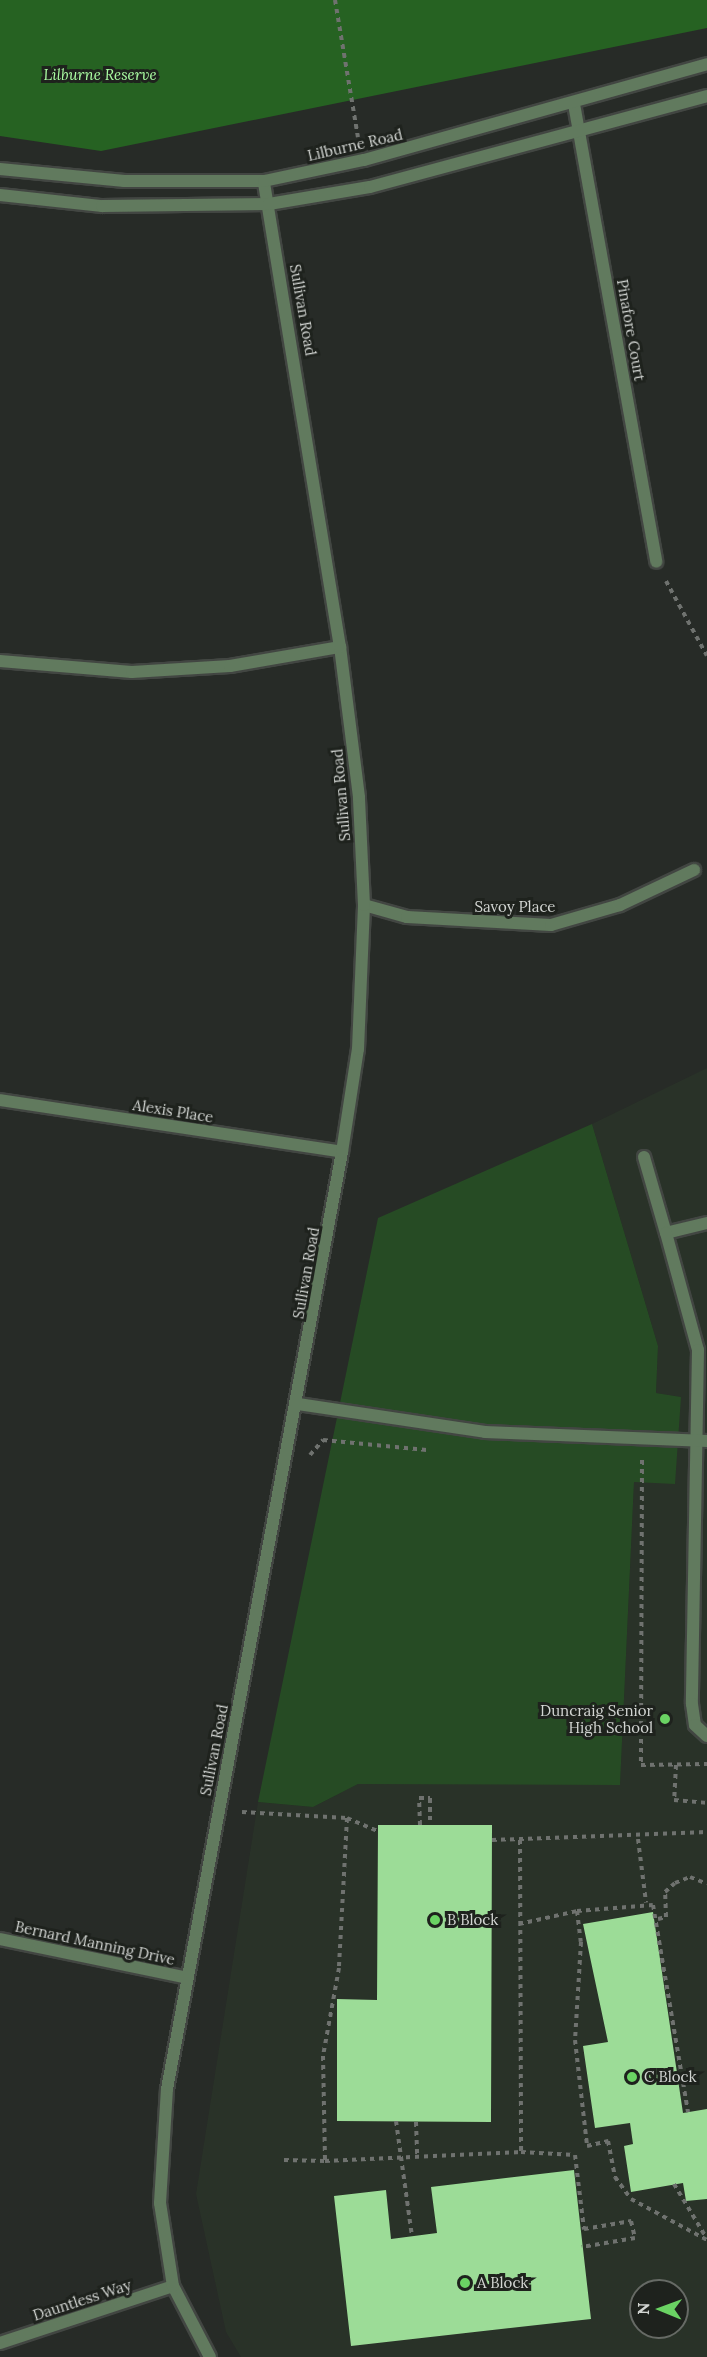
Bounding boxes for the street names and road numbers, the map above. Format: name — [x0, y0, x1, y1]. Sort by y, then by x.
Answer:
street label: Lilburne Road — [306, 125, 404, 165]
street label: Sullivan Road — [286, 263, 320, 357]
street label: Pinafore Court — [613, 278, 649, 382]
street label: Sullivan Road — [328, 748, 354, 842]
street label: Savoy Place — [475, 898, 555, 916]
street label: Alexis Place — [131, 1096, 215, 1126]
street label: Sullivan Road — [289, 1226, 323, 1320]
street label: Sullivan Road — [196, 1703, 232, 1797]
street label: Bernard Manning Drive — [13, 1917, 177, 1969]
street label: Dauntless Way — [31, 2276, 133, 2324]

